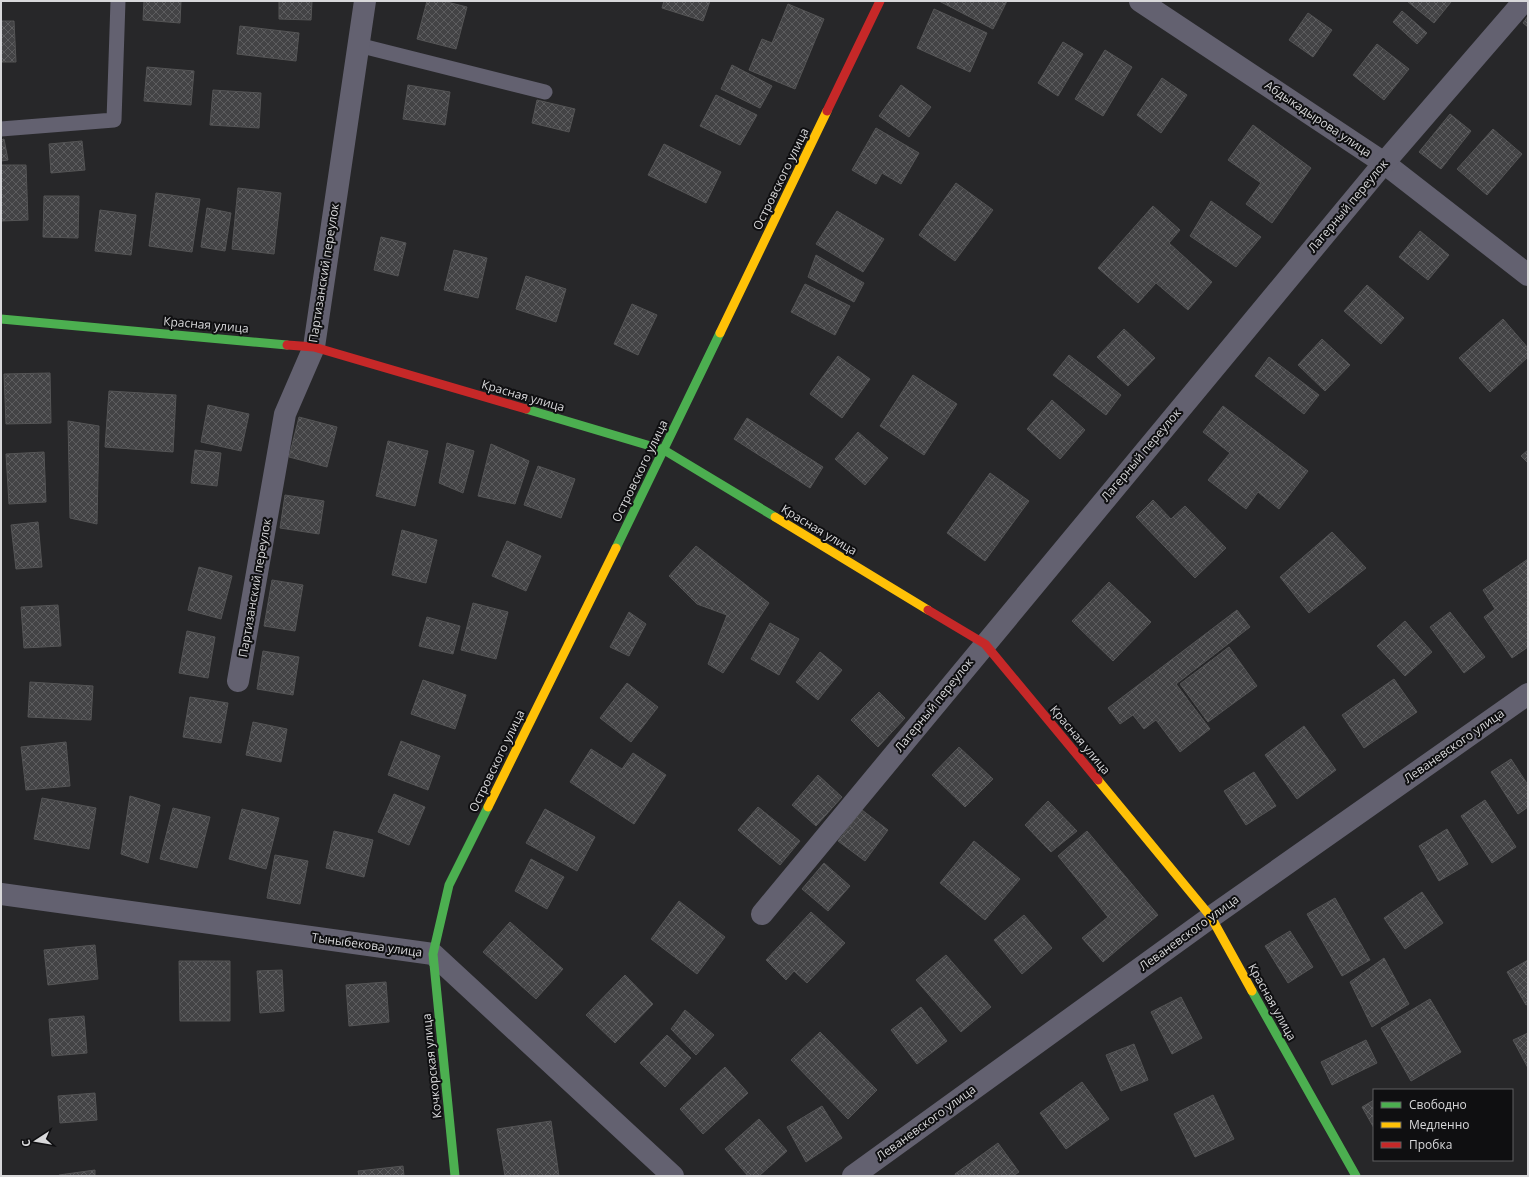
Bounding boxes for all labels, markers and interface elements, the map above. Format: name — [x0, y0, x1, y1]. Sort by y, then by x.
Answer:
street label: Абдыкадырова улица — [1261, 76, 1375, 161]
street label: Островского улица — [748, 125, 813, 233]
street label: Лагерный переулок — [1304, 155, 1392, 256]
street label: Партизанский переулок — [304, 201, 343, 344]
street label: Красная улица — [163, 312, 250, 337]
street label: Красная улица — [480, 376, 567, 416]
street label: Лагерный переулок — [1097, 404, 1185, 505]
street label: Островского улица — [607, 417, 672, 525]
street label: Красная улица — [778, 500, 860, 559]
street label: Партизанский переулок — [234, 516, 275, 659]
street label: Лагерный переулок — [890, 653, 977, 755]
street label: Красная улица — [1046, 701, 1114, 778]
street label: Леваневского улица — [1400, 704, 1507, 787]
street label: Островского улица — [464, 707, 529, 815]
street label: Леваневского улица — [1135, 891, 1242, 975]
street label: Тыныбекова улица — [311, 928, 423, 961]
street label: Красная улица — [1244, 960, 1301, 1043]
street label: Кочкорская улица — [418, 1013, 445, 1119]
street label: Леваневского улица — [872, 1081, 979, 1165]
legend — [1373, 1089, 1513, 1161]
text: Свободно — [1409, 1096, 1467, 1113]
text: Медленно — [1409, 1116, 1469, 1133]
north arrow — [16, 1121, 56, 1161]
text: Пробка — [1409, 1136, 1452, 1153]
text: С — [18, 1138, 34, 1148]

